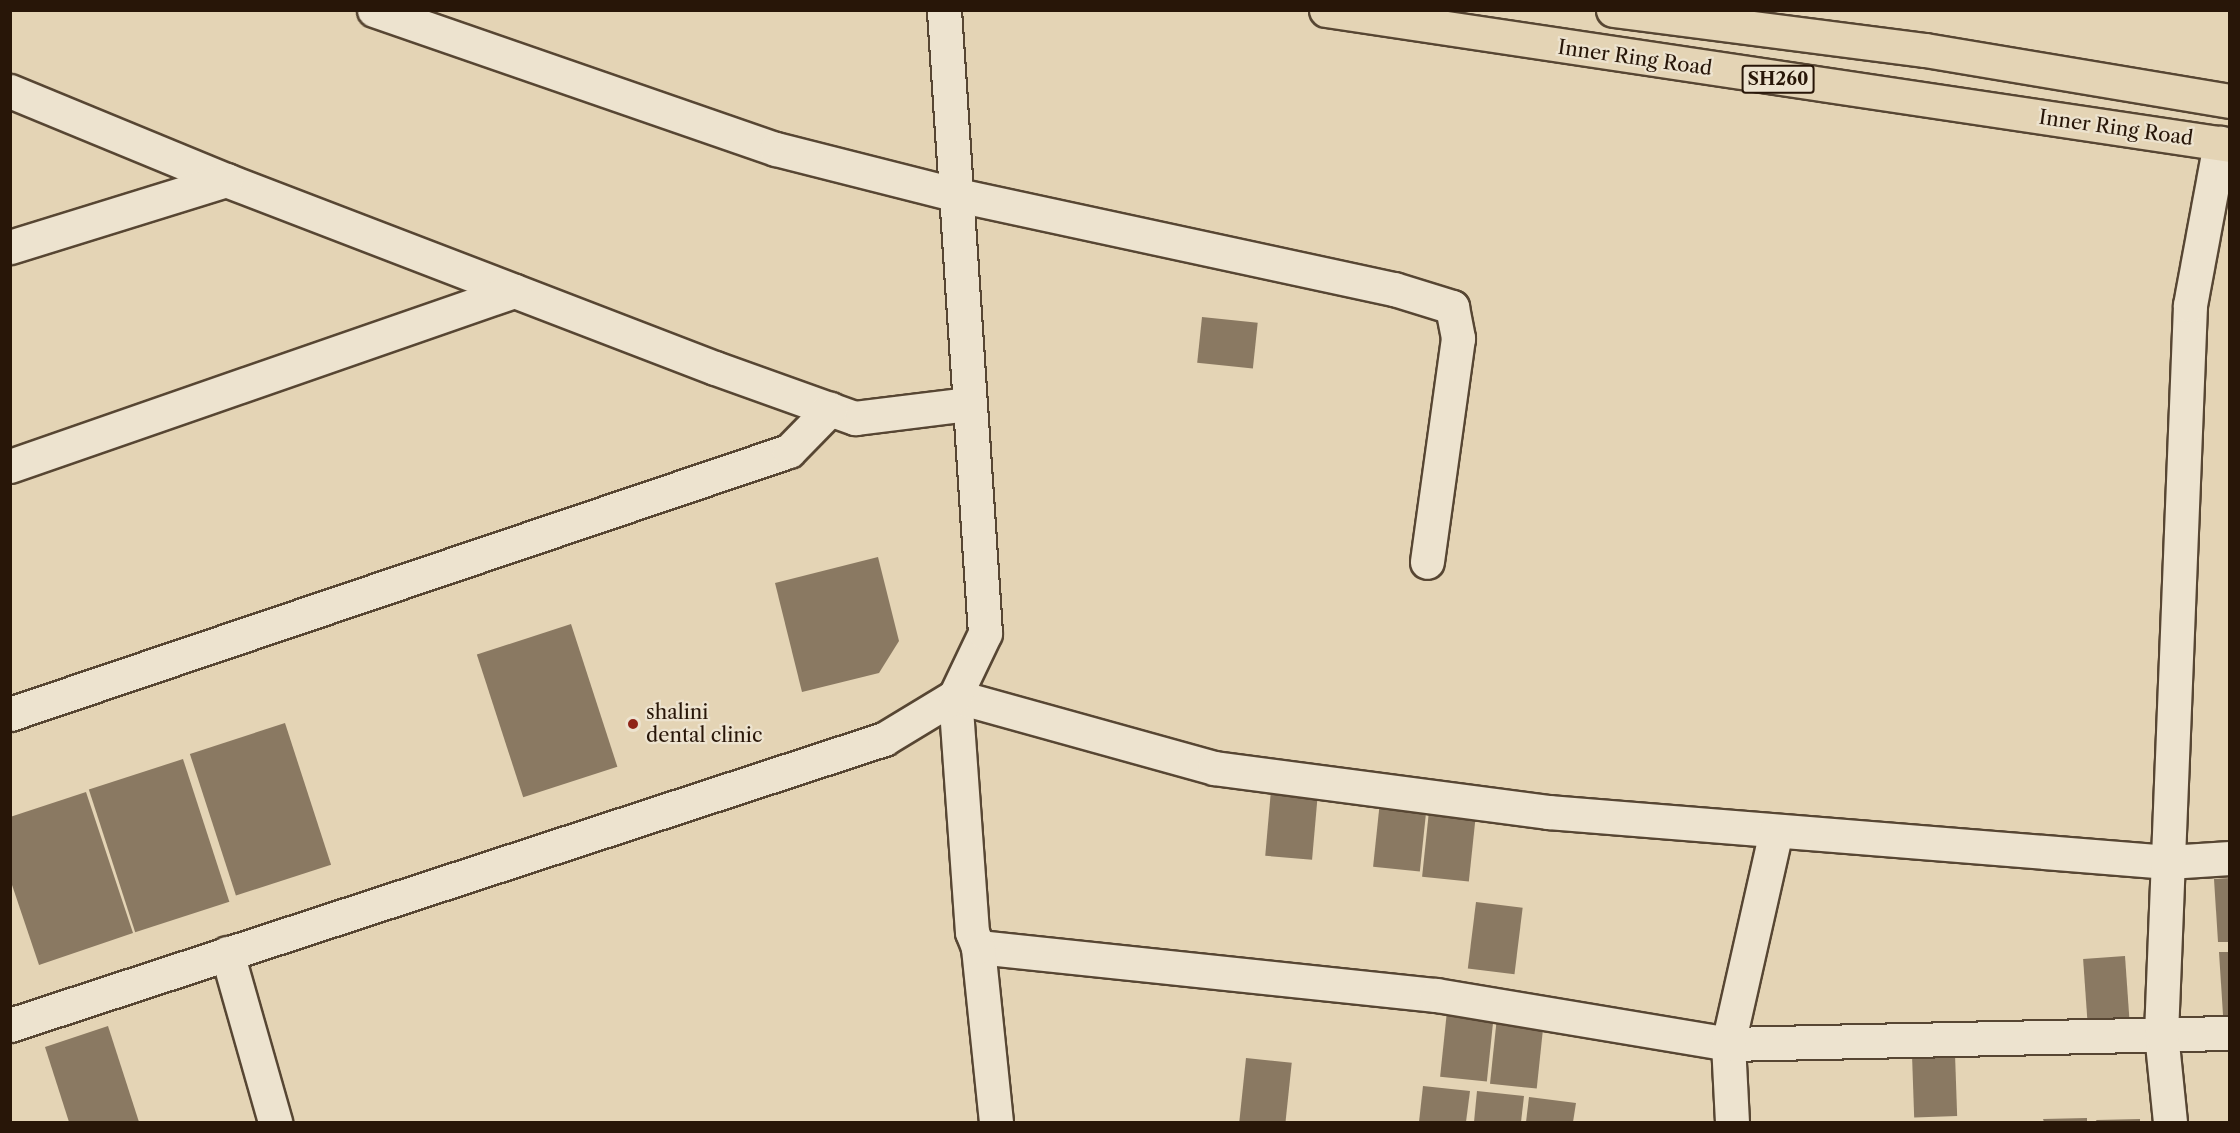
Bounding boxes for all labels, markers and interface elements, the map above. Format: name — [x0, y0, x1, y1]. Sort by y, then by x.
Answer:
street label: Inner Ring Road — [1556, 35, 1714, 81]
road number: SH260 — [1740, 64, 1816, 94]
street label: Inner Ring Road — [2037, 105, 2195, 151]
place label: shalini dental clinic — [646, 700, 762, 747]
marker: shalini dental clinic — [624, 715, 642, 733]

